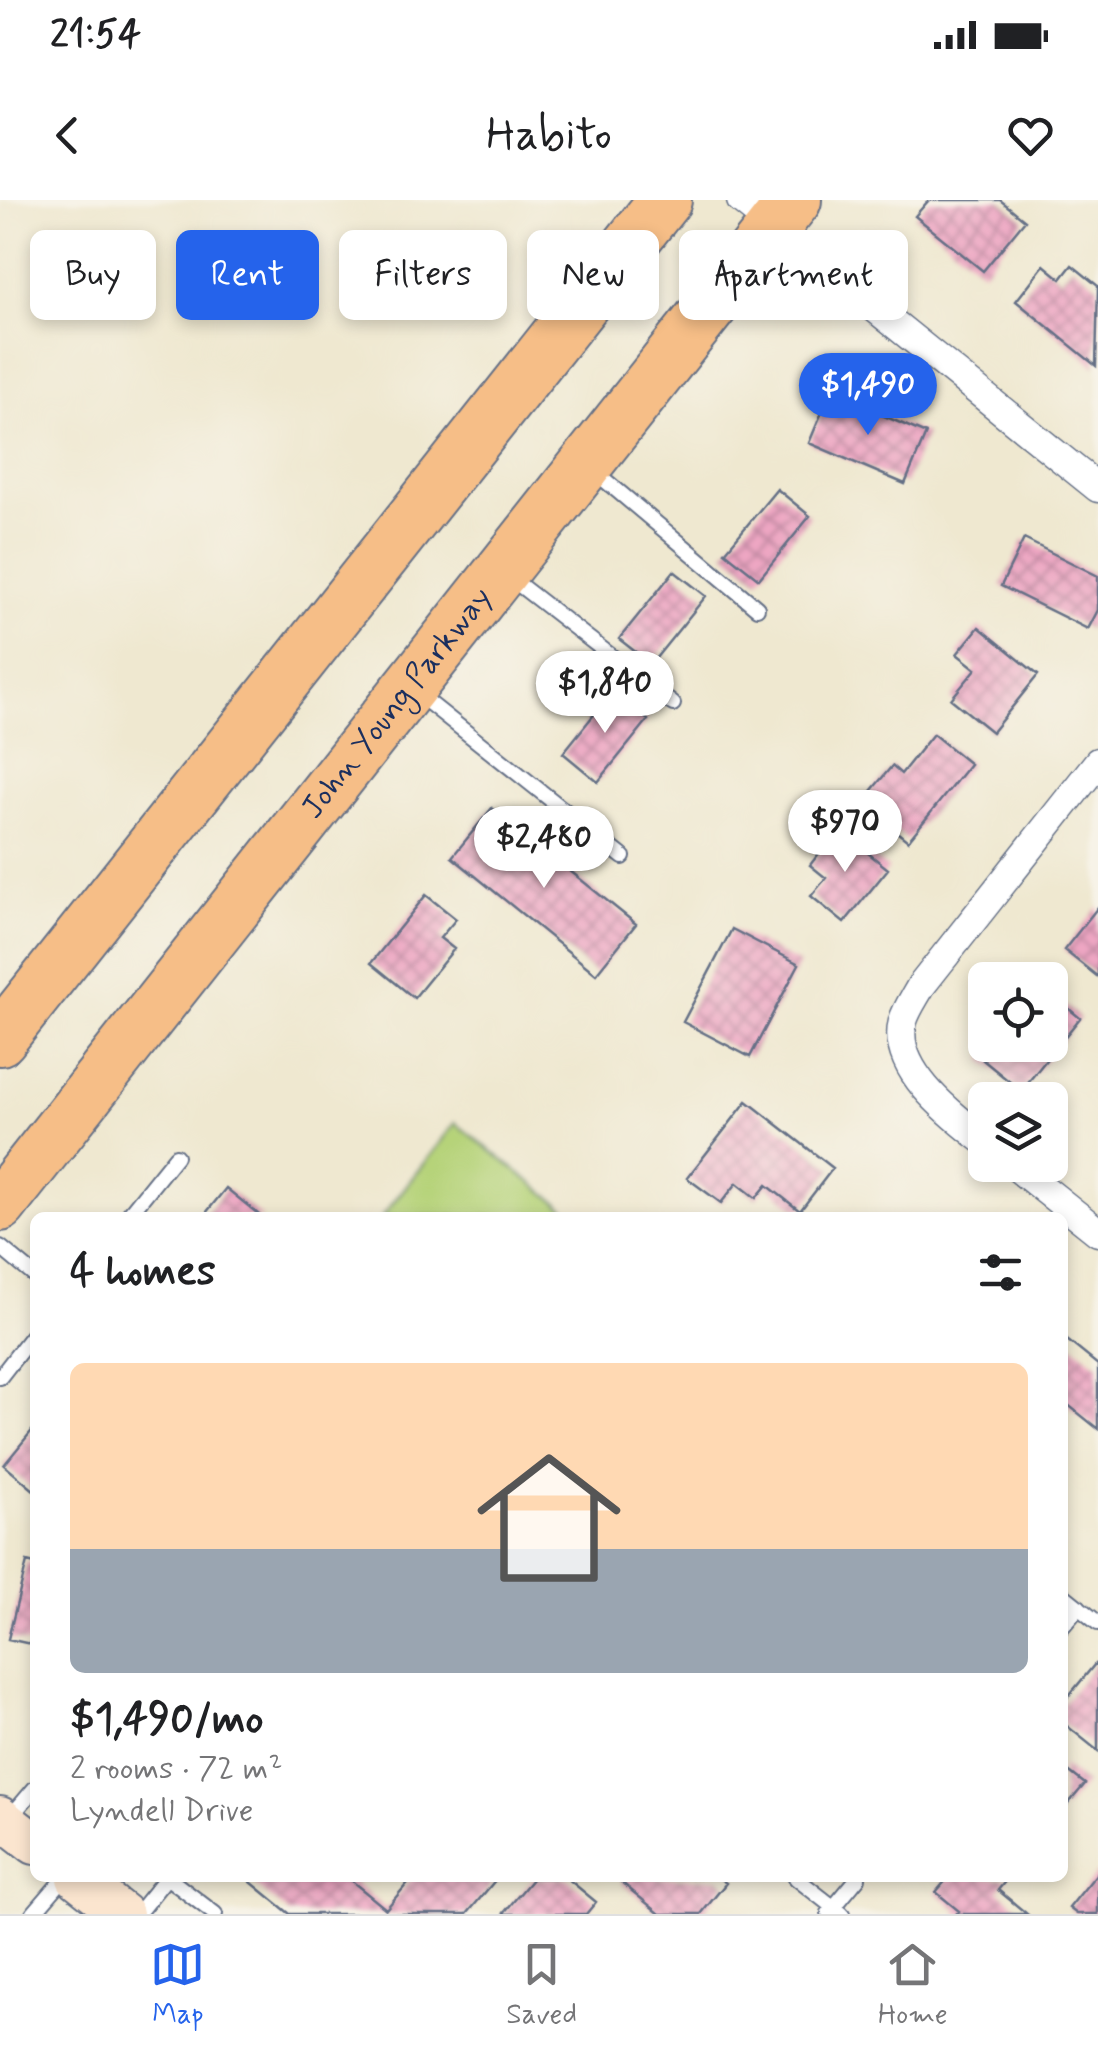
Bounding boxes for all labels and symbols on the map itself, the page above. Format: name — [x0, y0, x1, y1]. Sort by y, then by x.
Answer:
pin: $1,490 — [787, 353, 949, 438]
street label: John Young Parkway — [292, 578, 502, 828]
pin: $1,840 — [524, 651, 686, 736]
pin: $970 — [786, 790, 904, 875]
pin: $2,480 — [463, 806, 625, 891]

